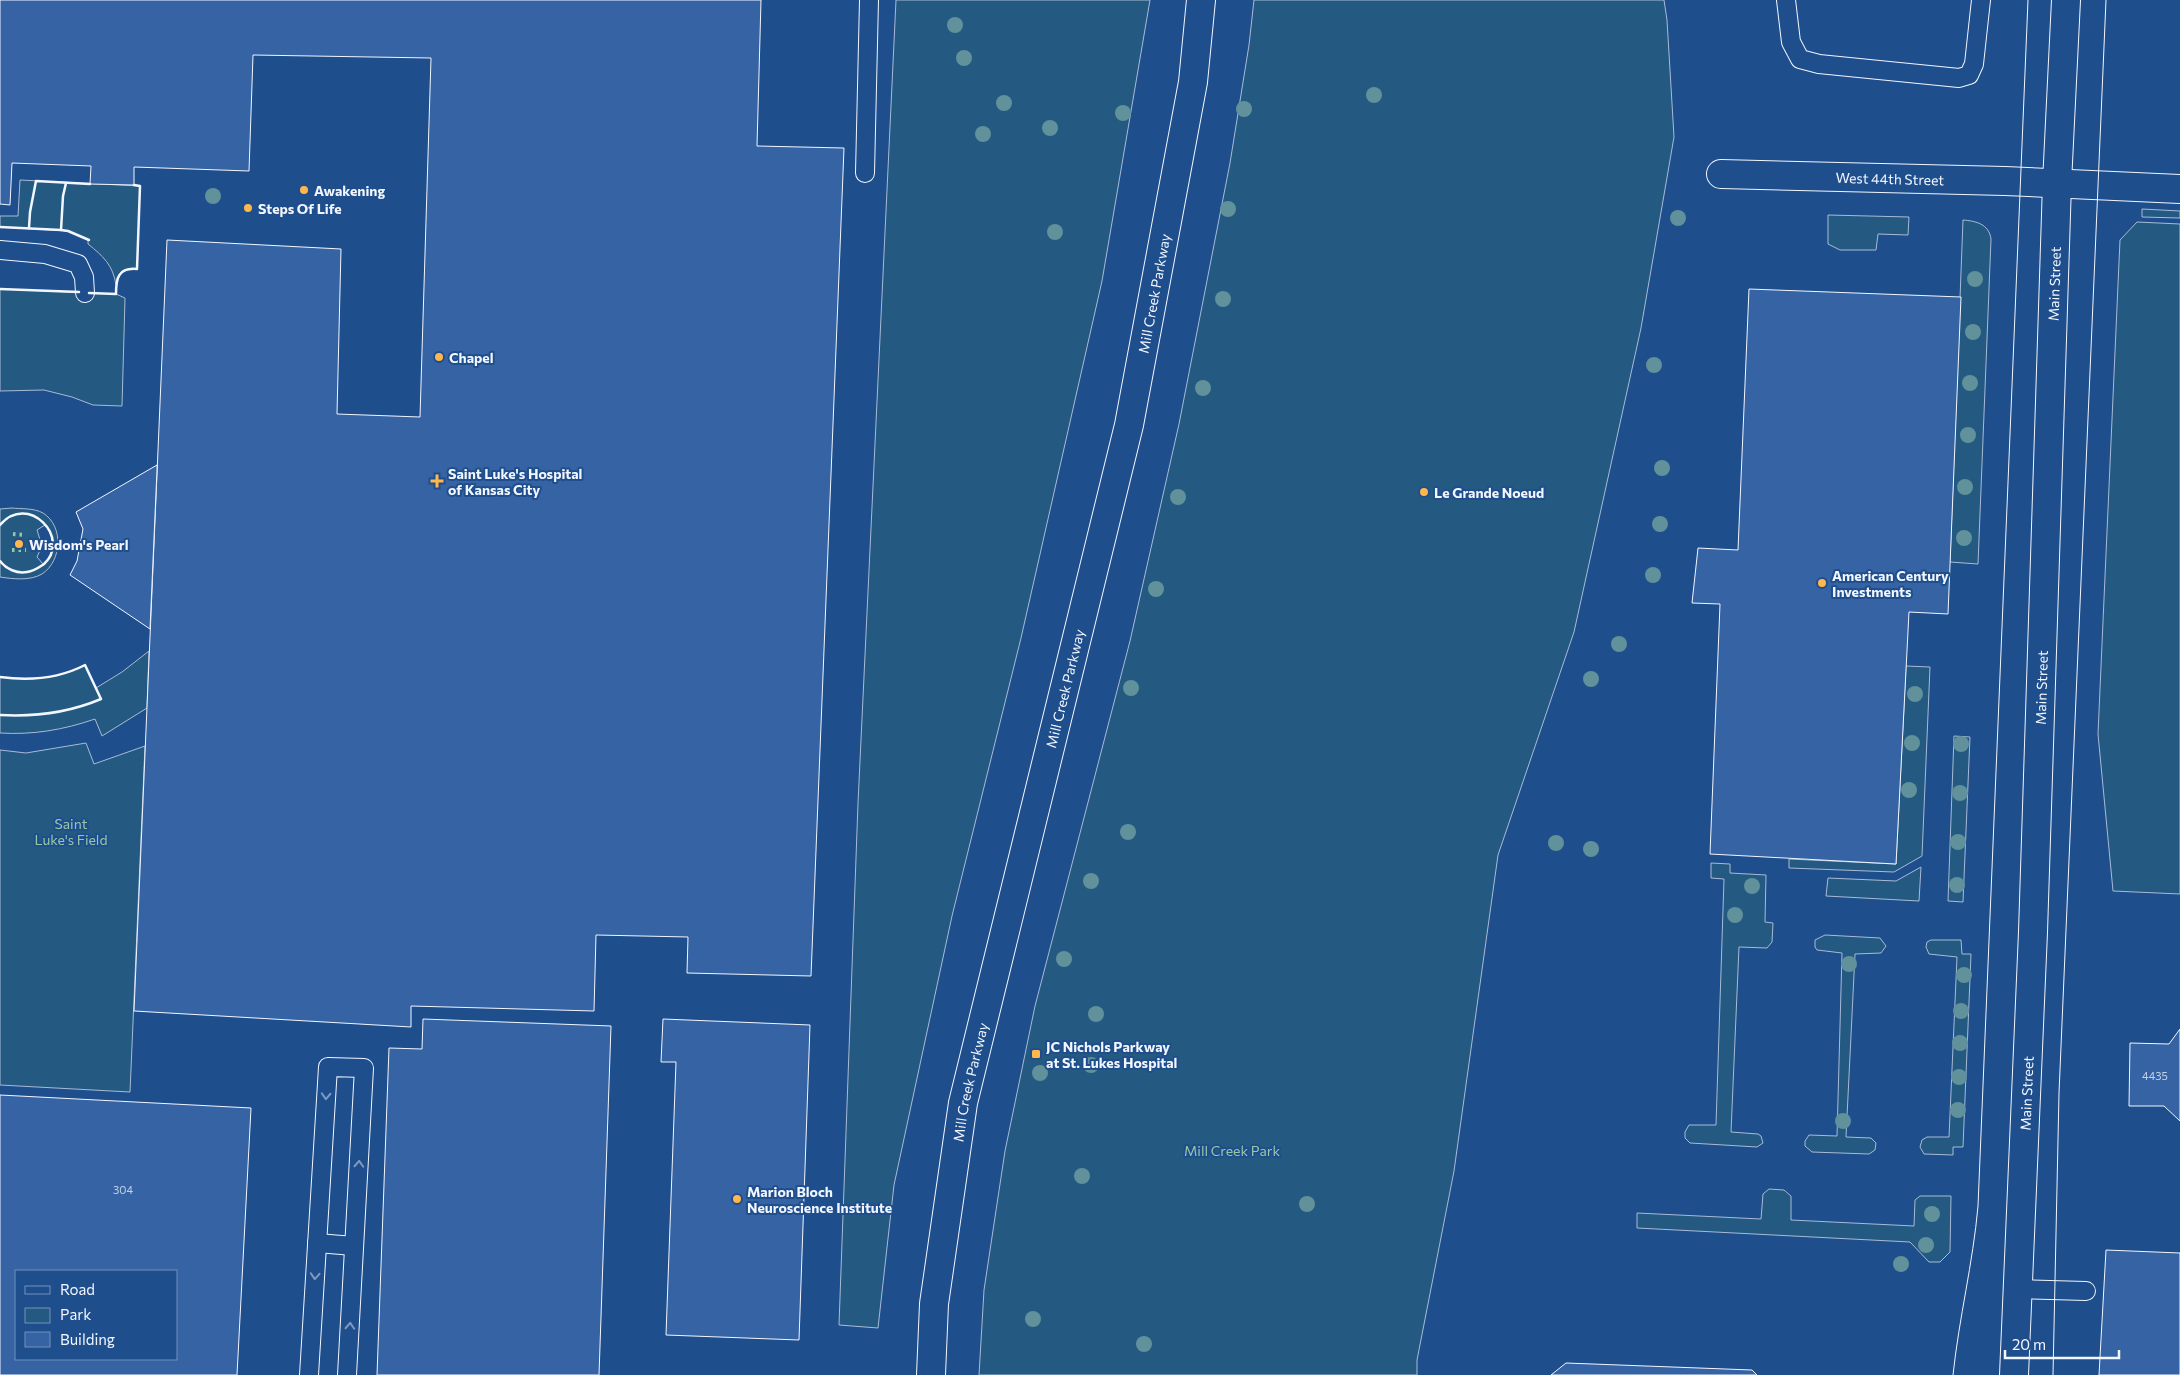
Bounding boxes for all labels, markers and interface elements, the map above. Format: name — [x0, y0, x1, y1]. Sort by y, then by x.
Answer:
street label: West 44th Street — [1836, 168, 1945, 188]
place label: Awakening — [314, 182, 385, 199]
marker: Awakening — [298, 184, 310, 196]
place label: Steps Of Life — [258, 200, 342, 217]
marker: Steps Of Life — [242, 202, 254, 214]
street label: Mill Creek Parkway — [1134, 232, 1173, 355]
street label: Main Street — [2044, 246, 2063, 321]
place label: Chapel — [449, 349, 494, 366]
marker: Chapel — [433, 351, 445, 363]
place label: Saint Luke's Hospital of Kansas City — [448, 465, 582, 498]
marker: Saint Luke's Hospital of Kansas City — [430, 474, 444, 488]
place label: Le Grande Noeud — [1434, 484, 1544, 501]
marker: Le Grande Noeud — [1418, 486, 1430, 498]
place label: Wisdom's Pearl — [29, 536, 128, 553]
marker: Wisdom's Pearl — [13, 538, 25, 550]
place label: American Century Investments — [1832, 567, 1949, 600]
marker: American Century Investments — [1816, 577, 1828, 589]
street label: Mill Creek Parkway — [1042, 627, 1087, 749]
street label: Main Street — [2031, 650, 2051, 725]
park label: Saint Luke's Field — [34, 815, 108, 848]
street label: Mill Creek Parkway — [949, 1021, 991, 1143]
place label: JC Nichols Parkway at St. Lukes Hospital — [1046, 1038, 1177, 1071]
marker: JC Nichols Parkway at St. Lukes Hospital — [1030, 1048, 1042, 1060]
street label: Main Street — [2016, 1055, 2036, 1131]
house number: 4435 — [2142, 1069, 2168, 1082]
one-way arrow — [320, 1093, 331, 1101]
park label: Mill Creek Park — [1184, 1142, 1280, 1159]
one-way arrow — [353, 1160, 364, 1168]
house number: 304 — [113, 1183, 133, 1196]
place label: Marion Bloch Neuroscience Institute — [747, 1183, 892, 1216]
marker: Marion Bloch Neuroscience Institute — [731, 1193, 743, 1205]
legend — [15, 1270, 178, 1360]
one-way arrow — [309, 1272, 320, 1280]
text: Road — [60, 1280, 95, 1298]
text: Park — [60, 1305, 91, 1323]
one-way arrow — [344, 1322, 355, 1330]
scale bar — [2005, 1328, 2119, 1360]
text: Building — [60, 1330, 115, 1348]
text: 20 m — [2012, 1335, 2046, 1353]

